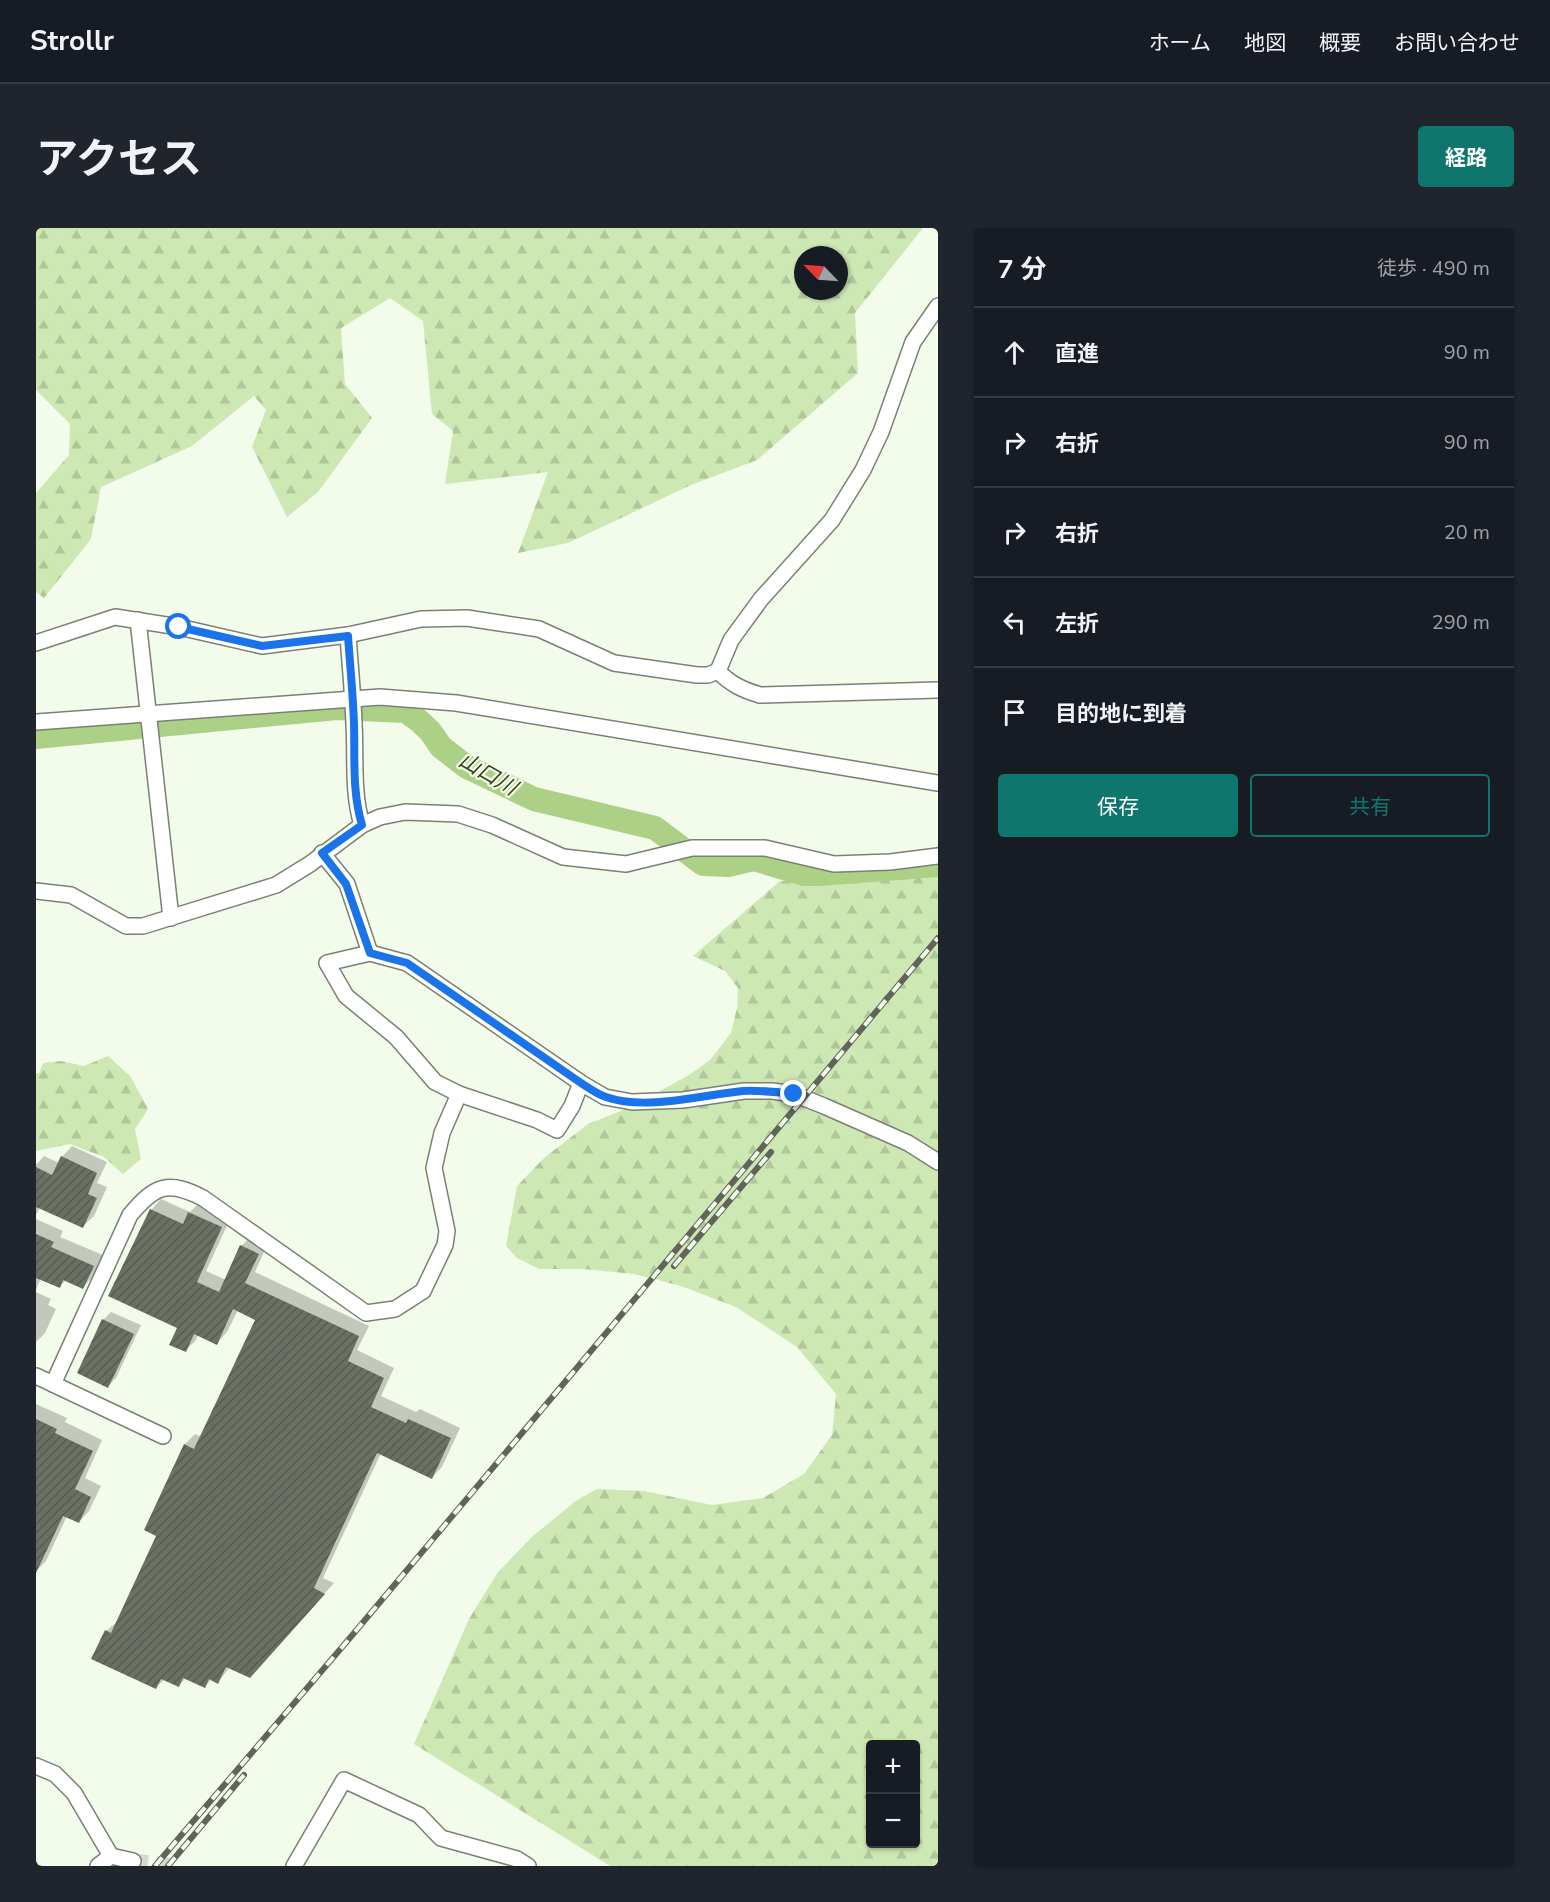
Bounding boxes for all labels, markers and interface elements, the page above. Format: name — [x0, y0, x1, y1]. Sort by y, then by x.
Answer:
text: Strollr — [30, 22, 114, 60]
text: ホーム — [1149, 29, 1211, 57]
text: 地図 — [1244, 29, 1286, 57]
text: 概要 — [1319, 29, 1361, 57]
text: お問い合わせ — [1394, 29, 1520, 57]
button: 経路 — [1418, 126, 1514, 187]
text: アクセス — [36, 131, 202, 188]
north arrow — [794, 246, 848, 300]
text: 7 分 — [998, 252, 1047, 287]
text: 徒歩 · 490 m — [1377, 255, 1490, 282]
icon: ahead — [998, 336, 1031, 369]
text: 直進 — [1055, 339, 1099, 369]
text: 90 m — [1444, 339, 1490, 366]
icon: right — [998, 426, 1031, 459]
text: 右折 — [1055, 429, 1099, 459]
text: 90 m — [1444, 429, 1490, 456]
icon: right — [998, 516, 1031, 549]
text: 右折 — [1055, 519, 1099, 549]
text: 20 m — [1444, 519, 1490, 546]
icon: left — [998, 606, 1031, 639]
text: 左折 — [1055, 609, 1099, 639]
text: 290 m — [1432, 609, 1490, 636]
route start — [165, 613, 191, 639]
icon: arrive — [998, 696, 1031, 729]
text: 目的地に到着 — [1055, 699, 1187, 729]
water label: 山口川 — [454, 746, 524, 803]
button: 保存 — [998, 774, 1238, 837]
button: 共有 — [1250, 774, 1490, 837]
route end — [780, 1080, 806, 1106]
map controls — [866, 1740, 920, 1848]
button: + — [866, 1740, 920, 1794]
button: − — [866, 1794, 920, 1848]

